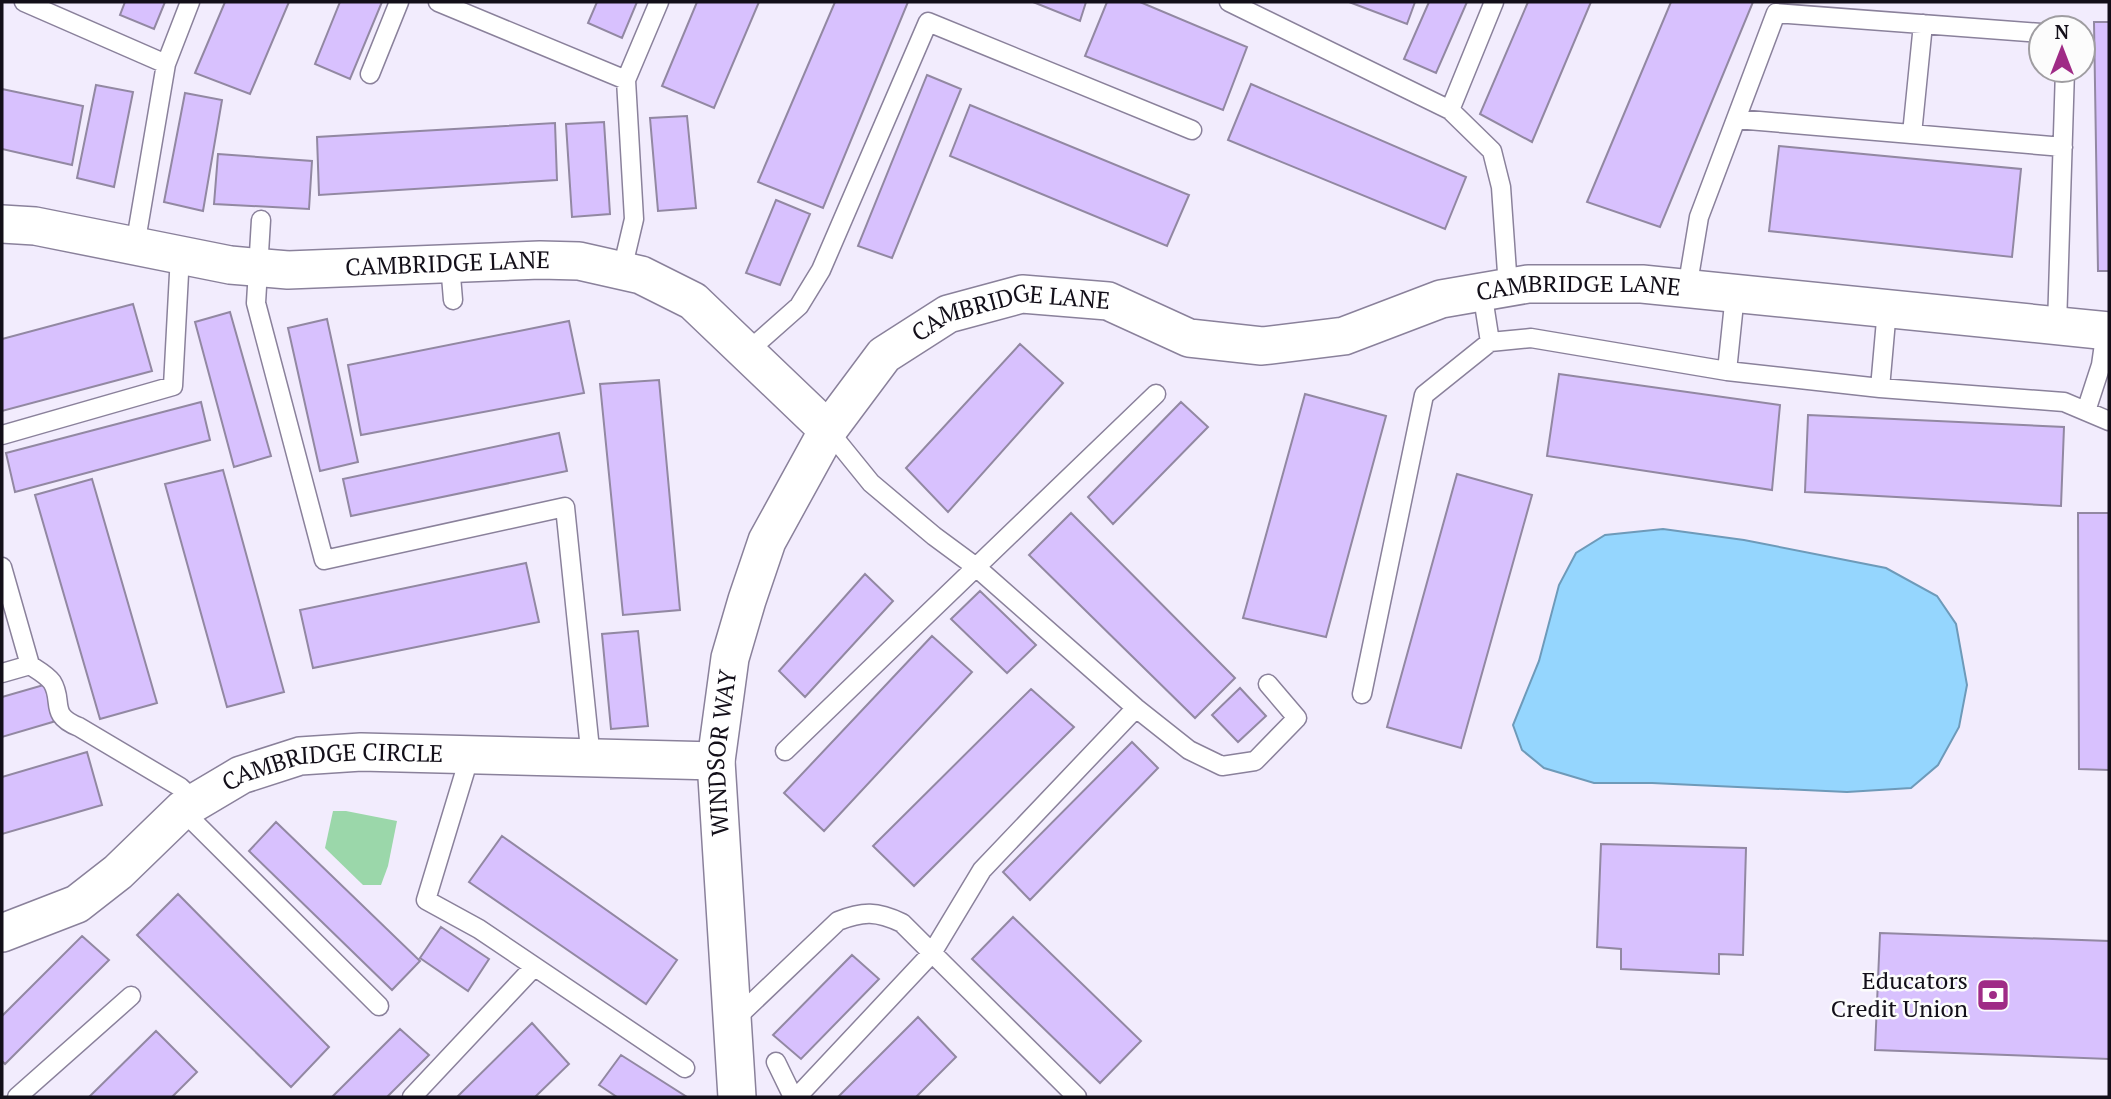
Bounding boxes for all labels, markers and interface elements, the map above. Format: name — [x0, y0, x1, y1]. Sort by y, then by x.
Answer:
north arrow — [2027, 14, 2097, 84]
text: N — [2055, 19, 2070, 44]
street label: CAMBRIDGE LANE — [345, 243, 551, 283]
street label: CAMBRIDGE LANE — [1474, 267, 1682, 308]
street label: CAMBRIDGE LANE — [905, 276, 1111, 348]
street label: WINDSOR WAY — [699, 667, 743, 837]
street label: CAMBRIDGE CIRCLE — [215, 735, 444, 798]
place label: Educators Credit Union — [1831, 964, 1968, 1024]
bank icon: Educators Credit Union — [1974, 976, 2012, 1014]

